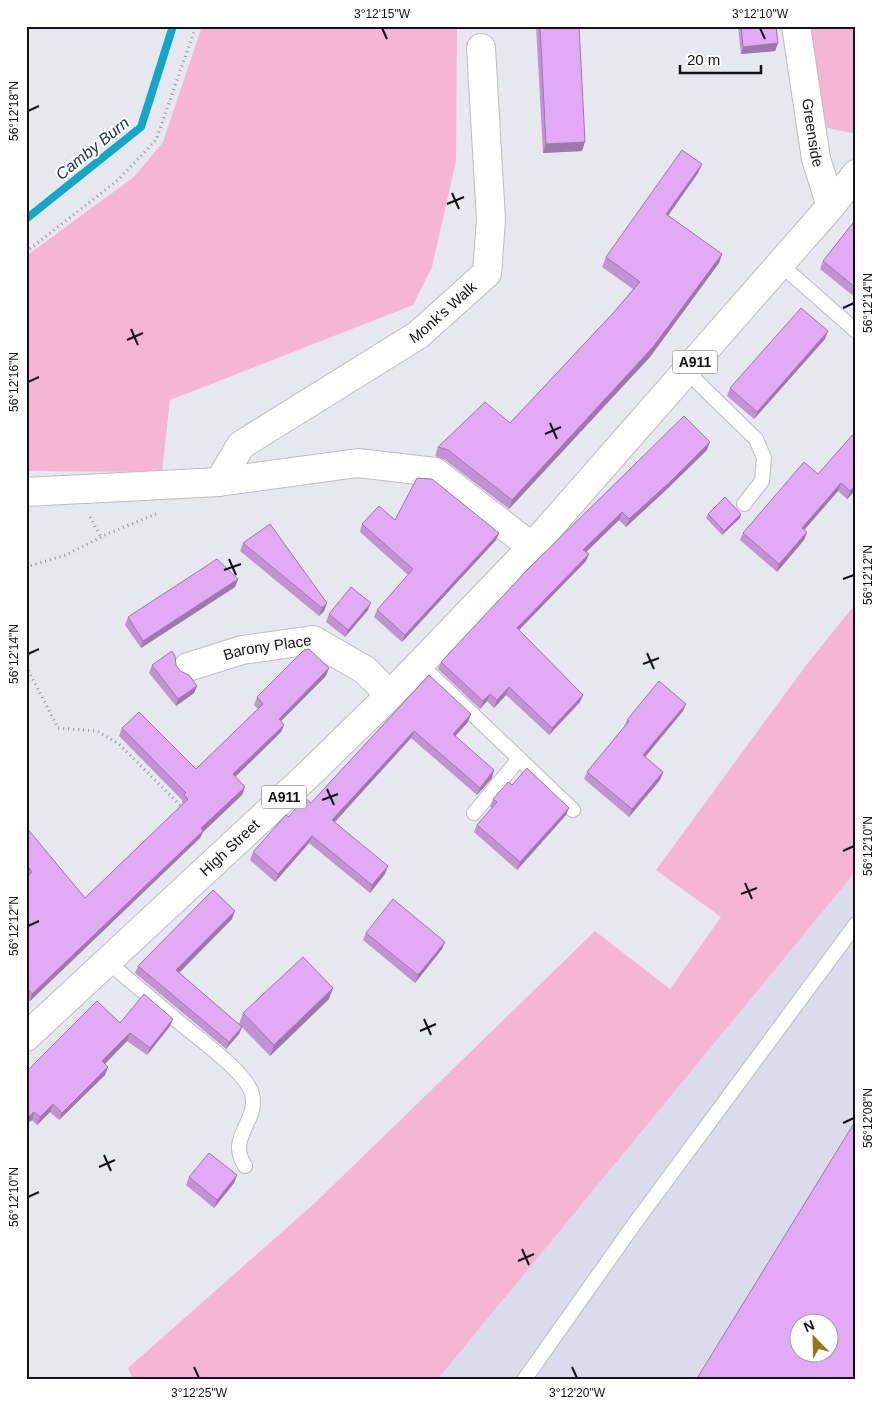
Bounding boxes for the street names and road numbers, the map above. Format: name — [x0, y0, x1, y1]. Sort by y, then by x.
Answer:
street label: Greenside — [799, 97, 827, 169]
street label: Monk's Walk — [406, 277, 480, 346]
road number: A911 — [672, 351, 718, 374]
street label: Barony Place — [221, 631, 312, 663]
road number: A911 — [262, 786, 306, 809]
street label: High Street — [196, 815, 263, 879]

